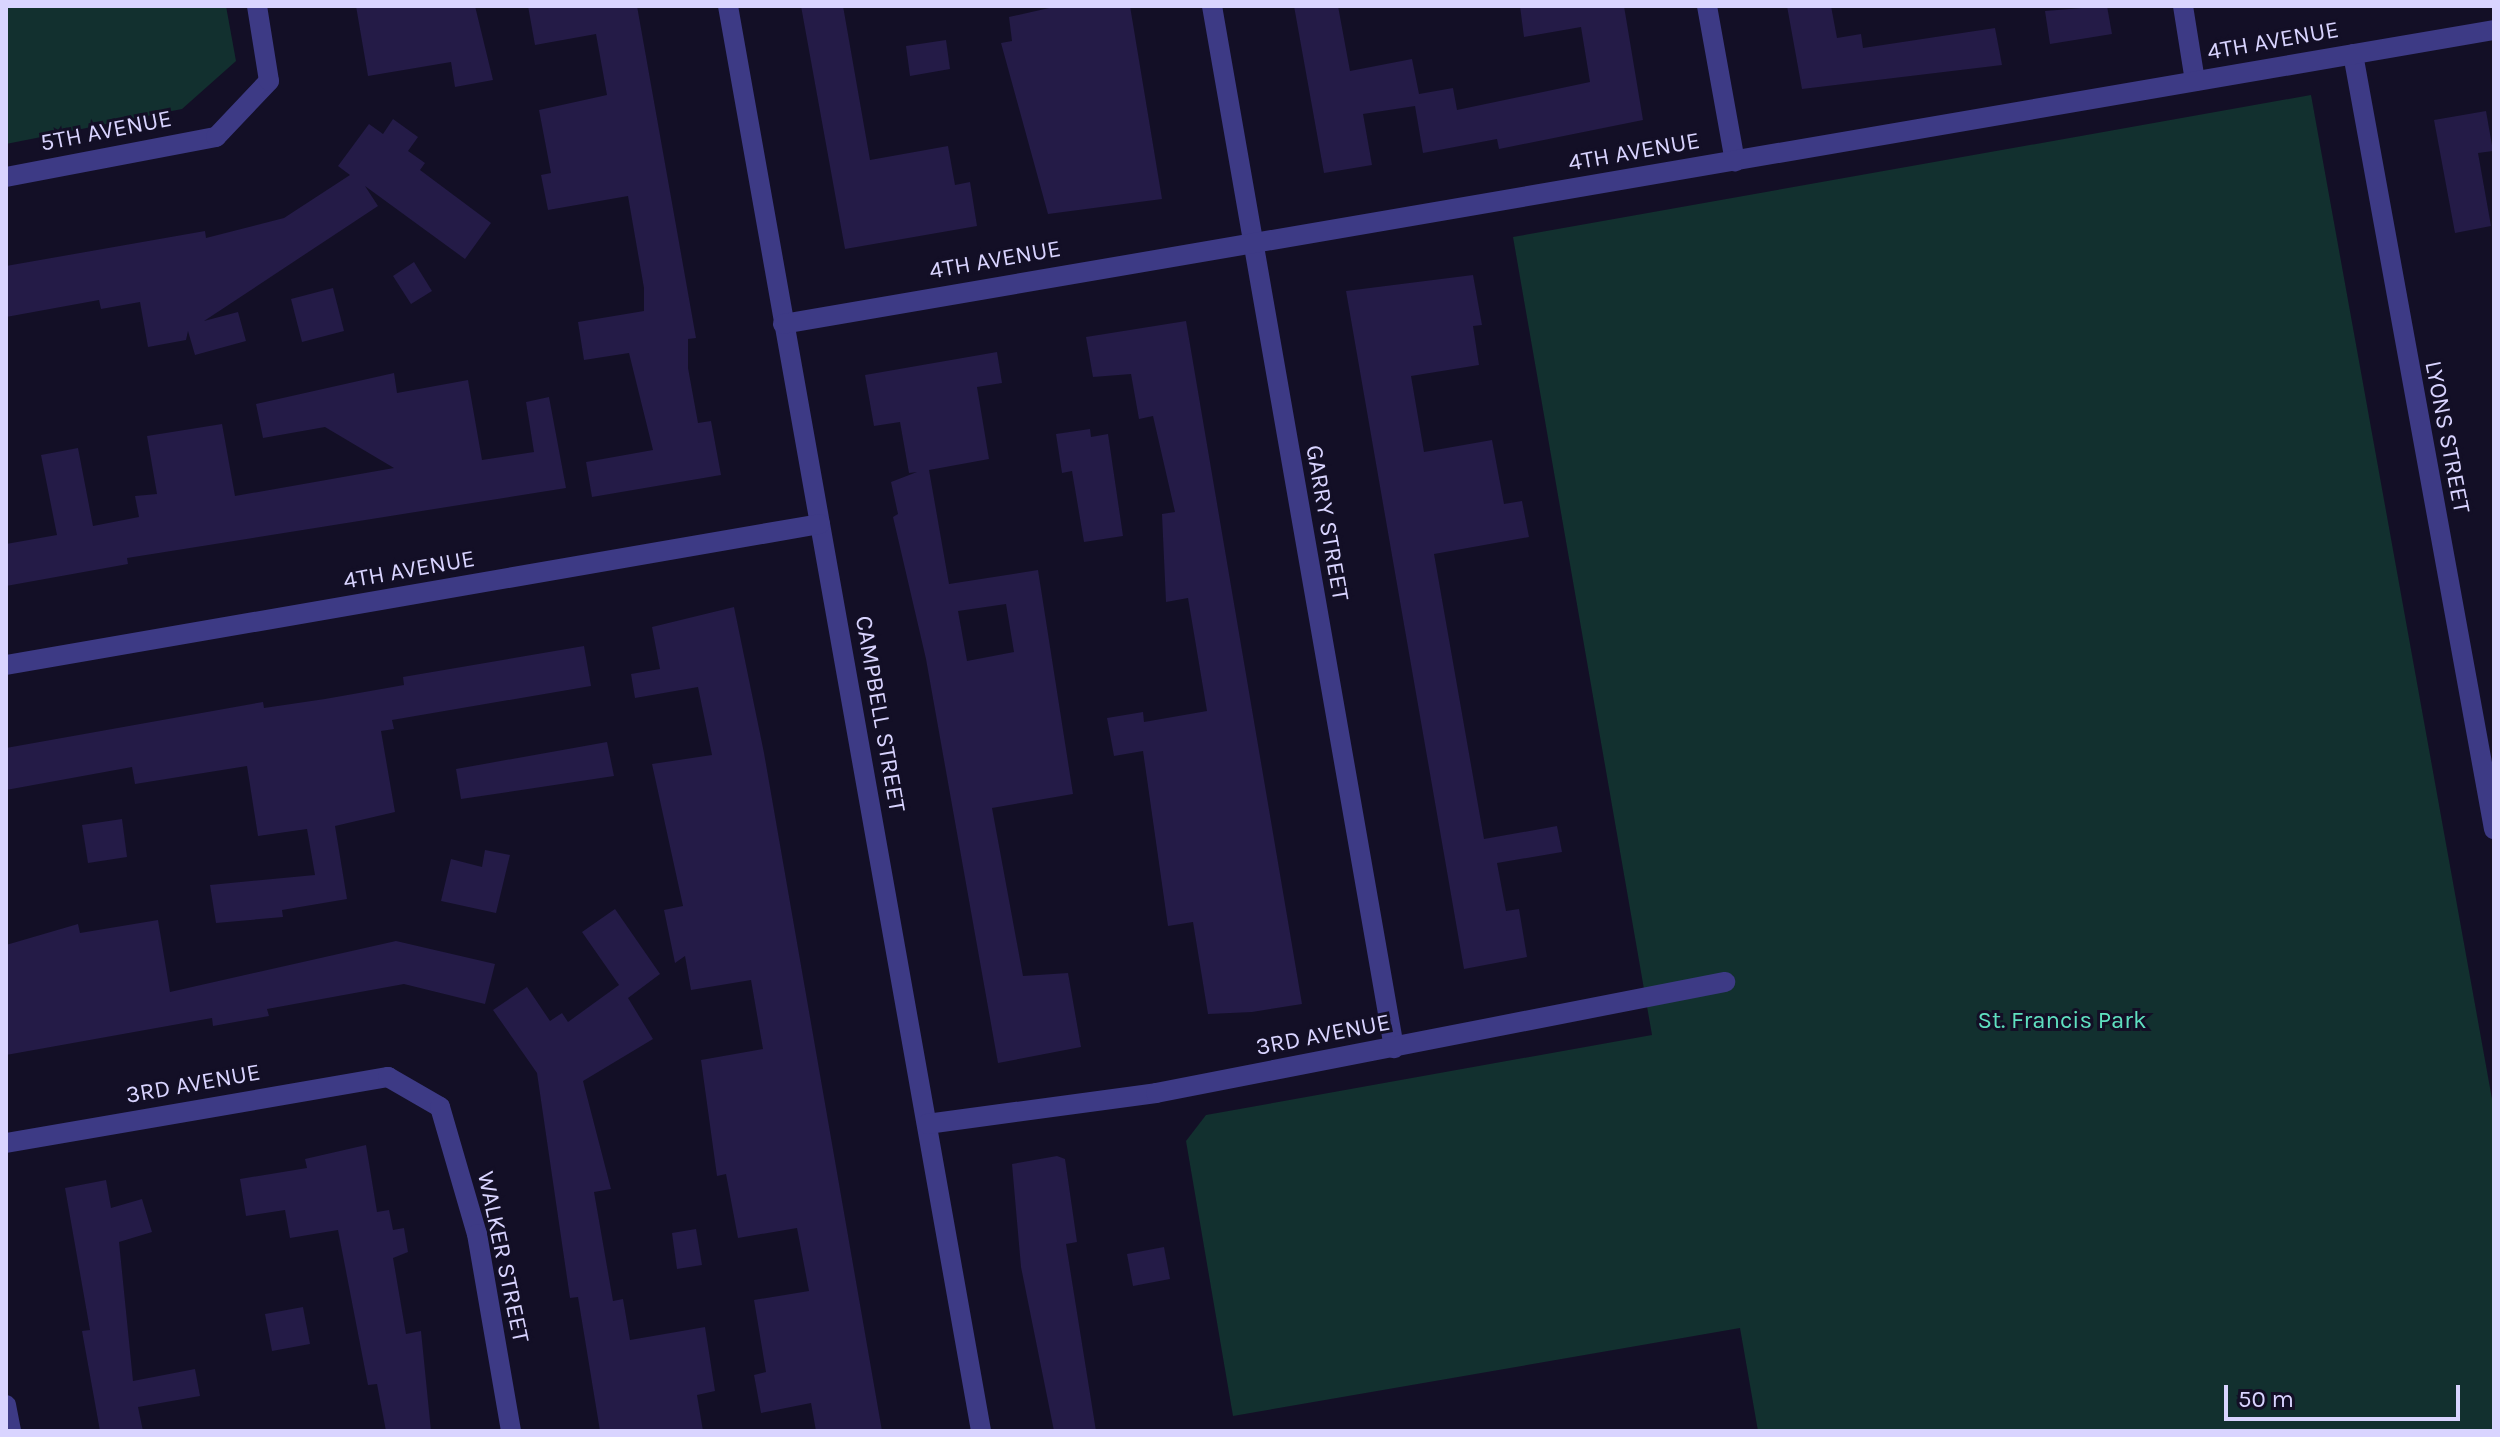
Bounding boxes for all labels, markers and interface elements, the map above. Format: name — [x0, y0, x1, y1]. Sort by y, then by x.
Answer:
street label: 4TH AVENUE — [2205, 15, 2341, 67]
street label: 5TH AVENUE — [38, 104, 174, 158]
street label: 4TH AVENUE — [1566, 126, 1702, 178]
street label: 4TH AVENUE — [927, 234, 1063, 286]
street label: LYONS STREET — [2418, 358, 2476, 516]
street label: GARRY STREET — [1299, 443, 1355, 603]
street label: 4TH AVENUE — [341, 544, 477, 596]
street label: CAMPBELL STREET — [849, 614, 911, 814]
park label: St. Francis Park — [1977, 1007, 2147, 1035]
street label: 3RD AVENUE — [1253, 1008, 1393, 1062]
street label: 3RD AVENUE — [123, 1058, 263, 1110]
street label: WALKER STREET — [471, 1169, 535, 1345]
scale bar — [2228, 1369, 2464, 1419]
text: 50 m — [2238, 1385, 2294, 1413]

